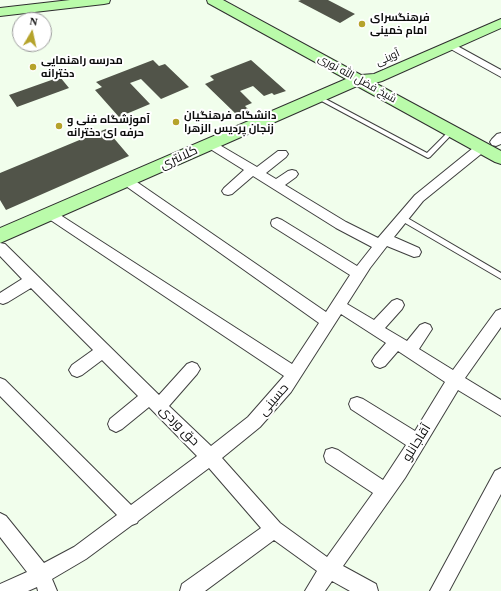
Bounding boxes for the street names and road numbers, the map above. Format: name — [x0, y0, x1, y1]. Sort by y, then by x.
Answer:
street label: آوینی — [374, 47, 402, 69]
street label: شیخ فضل الله نوری — [315, 52, 399, 106]
street label: کلانتری — [158, 143, 200, 173]
street label: حسینی — [256, 381, 292, 419]
street label: حق وردی — [156, 403, 202, 449]
street label: آقاجانلو — [399, 421, 435, 465]

